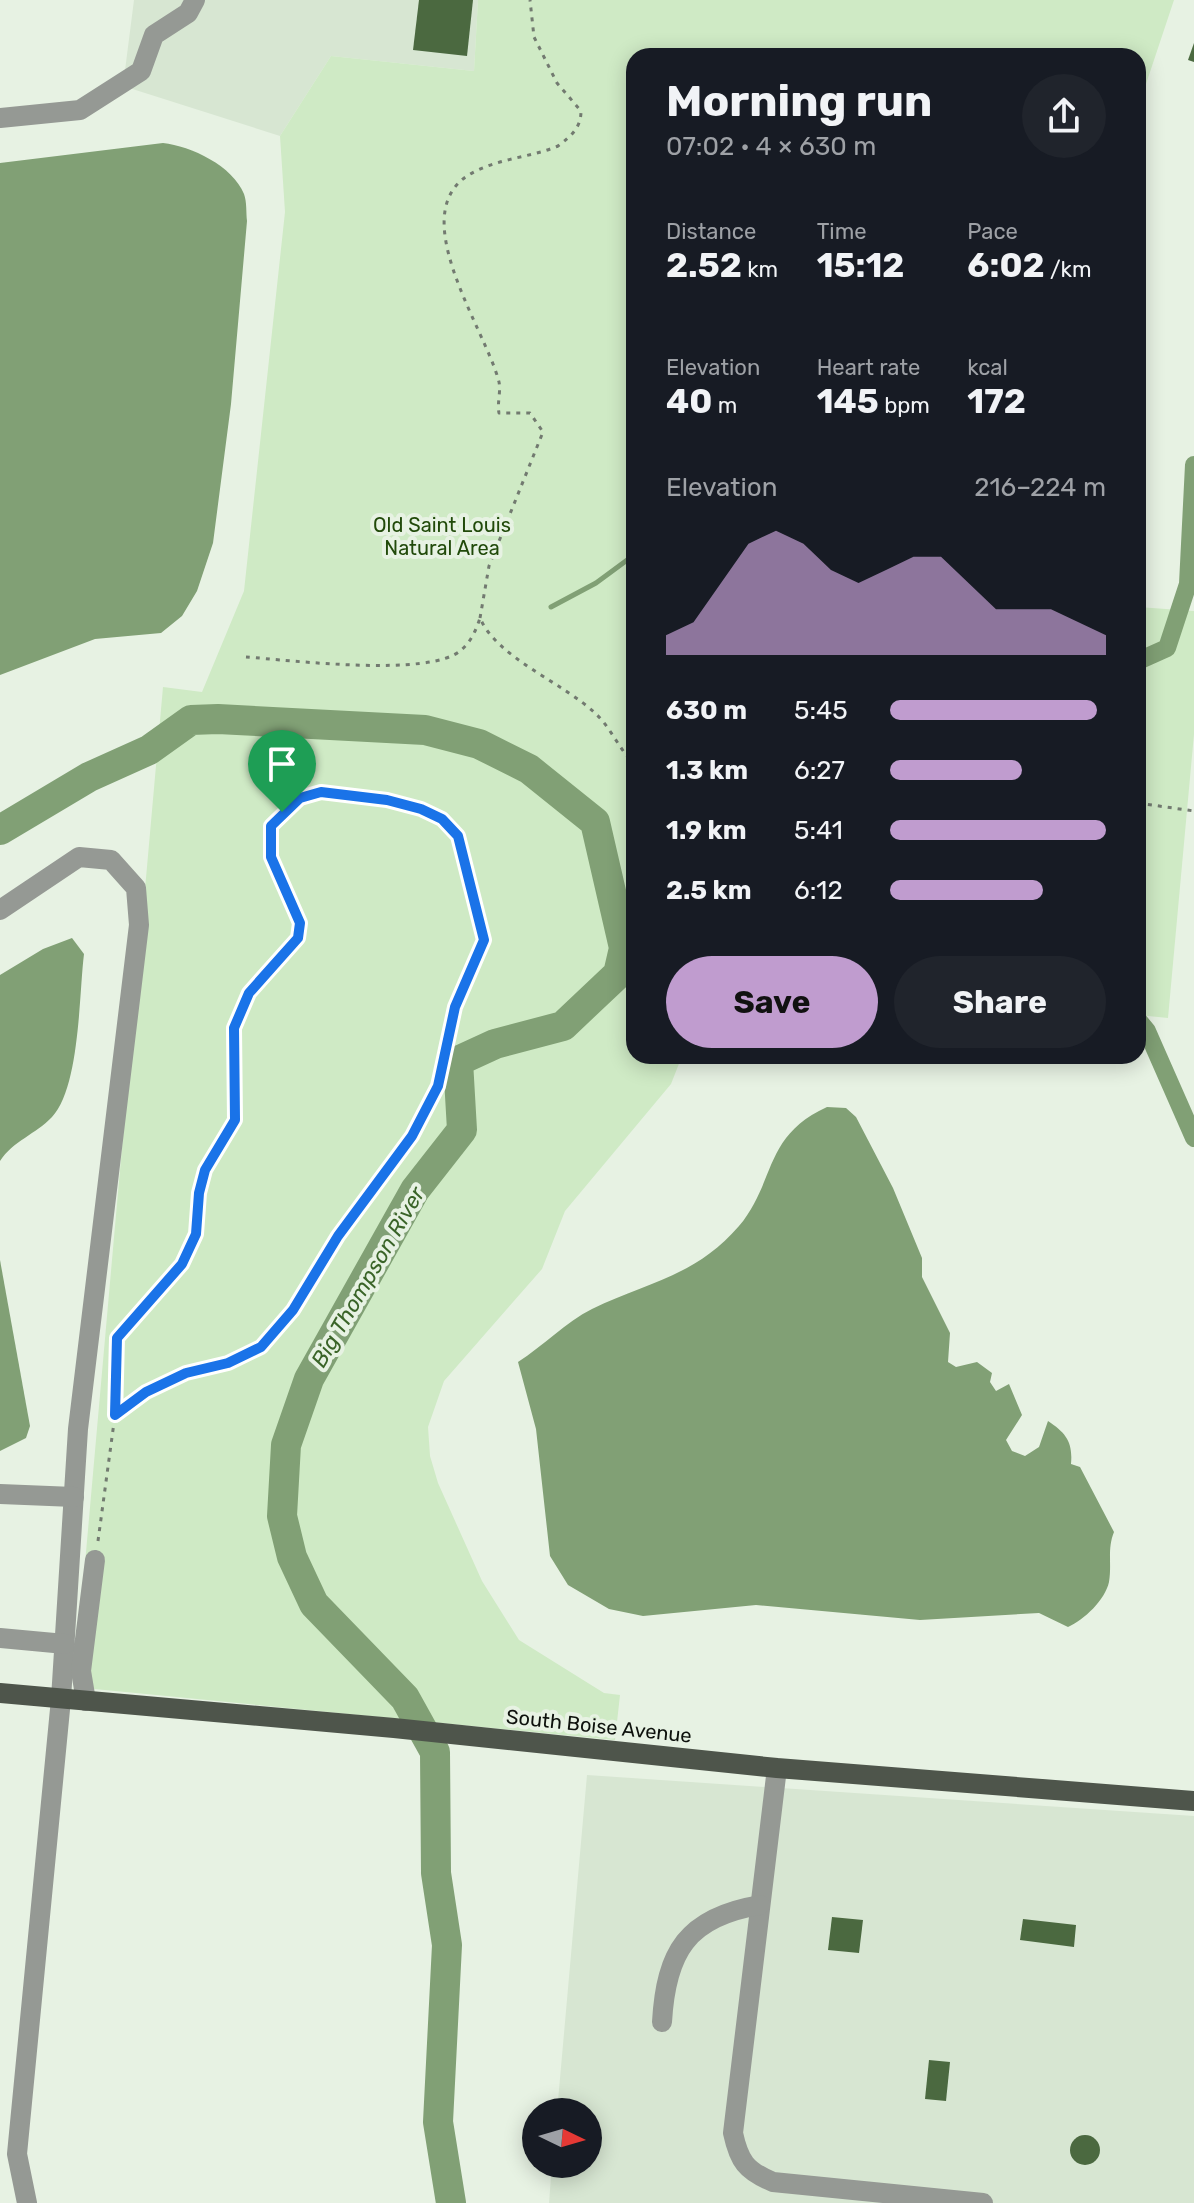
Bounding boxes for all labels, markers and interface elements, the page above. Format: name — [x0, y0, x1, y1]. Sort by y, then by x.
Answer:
button: share — [1022, 74, 1106, 158]
text: Morning run — [666, 75, 932, 127]
text: 07:02 · 4 × 630 m — [666, 131, 876, 162]
text: Distance — [666, 218, 756, 245]
text: Time — [817, 218, 867, 245]
text: Pace — [967, 218, 1018, 245]
text: 2.52 — [666, 245, 742, 286]
text: 15:12 — [817, 245, 904, 286]
text: 6:02 — [967, 245, 1045, 286]
text: km — [742, 256, 778, 283]
text: /km — [1045, 256, 1092, 283]
text: Elevation — [666, 354, 760, 381]
text: Heart rate — [817, 354, 920, 381]
text: kcal — [967, 354, 1008, 381]
text: 40 — [666, 381, 712, 422]
text: 145 — [817, 381, 879, 422]
text: 172 — [967, 381, 1026, 422]
text: m — [712, 392, 737, 419]
text: bpm — [879, 392, 930, 419]
text: Elevation — [666, 472, 777, 503]
text: 216–224 m — [974, 472, 1106, 503]
park label: Old Saint Louis Natural Area — [373, 513, 511, 560]
text: 630 m — [666, 695, 747, 726]
text: 5:45 — [794, 695, 848, 726]
pin — [248, 730, 316, 812]
icon: arrive — [260, 742, 304, 786]
text: 1.3 km — [666, 755, 748, 786]
text: 6:27 — [794, 755, 845, 786]
text: 1.9 km — [666, 815, 747, 846]
text: 5:41 — [794, 815, 843, 846]
text: 2.5 km — [666, 875, 752, 906]
text: 6:12 — [794, 875, 843, 906]
button: Save — [666, 956, 878, 1048]
button: Share — [894, 956, 1106, 1048]
water label: Big Thompson River — [305, 1181, 431, 1372]
street label: South Boise Avenue — [505, 1704, 693, 1748]
north arrow — [522, 2098, 602, 2178]
map controls — [522, 2098, 602, 2178]

